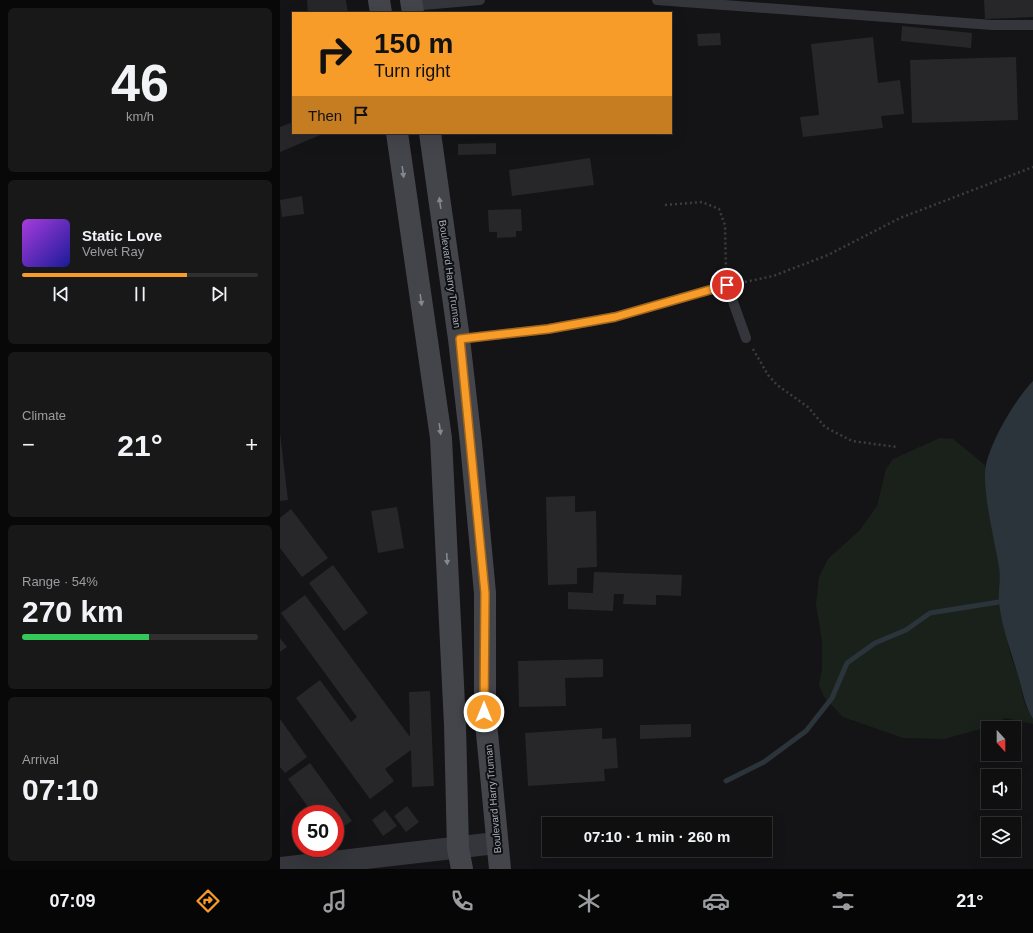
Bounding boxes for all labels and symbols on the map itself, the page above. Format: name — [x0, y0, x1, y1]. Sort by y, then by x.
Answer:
one-way arrow — [400, 166, 406, 178]
one-way arrow — [437, 197, 443, 210]
street label: Boulevard Harry Truman — [437, 219, 463, 329]
pin — [710, 268, 744, 302]
one-way arrow — [418, 294, 424, 306]
one-way arrow — [437, 423, 443, 435]
one-way arrow — [444, 553, 451, 565]
position arrow — [463, 691, 505, 733]
north arrow — [981, 721, 1021, 761]
street label: Boulevard Harry Truman — [483, 744, 503, 854]
speed limit sign: 50 — [292, 805, 344, 857]

